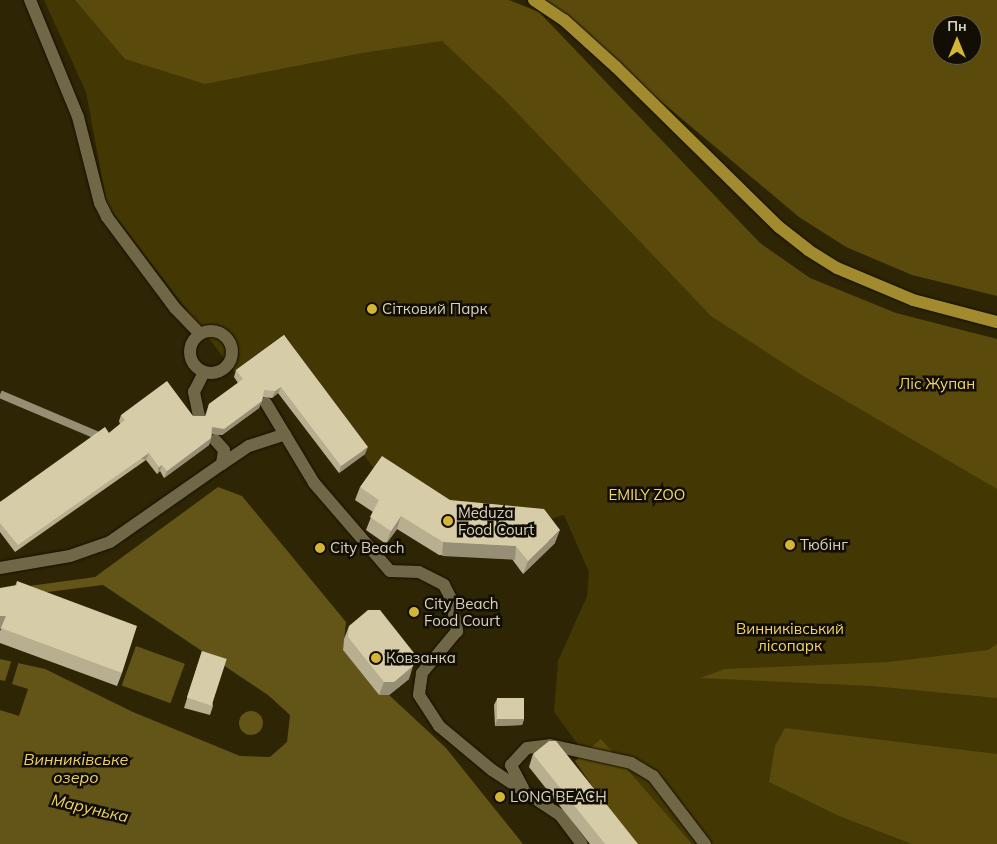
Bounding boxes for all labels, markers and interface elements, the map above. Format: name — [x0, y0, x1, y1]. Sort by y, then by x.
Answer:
north arrow — [932, 15, 982, 65]
text: Пн — [947, 17, 967, 35]
place label: Сітковий Парк — [382, 300, 488, 318]
marker: Сітковий Парк — [366, 303, 378, 315]
park label: Ліс Жупан — [899, 375, 975, 393]
park label: EMILY ZOO — [609, 486, 685, 504]
place label: Meduza Food Court — [458, 503, 534, 538]
marker: Meduza Food Court — [442, 515, 454, 527]
place label: Тюбінг — [800, 536, 848, 554]
place label: City Beach — [330, 539, 405, 557]
marker: Тюбінг — [784, 539, 796, 551]
marker: City Beach — [314, 542, 326, 554]
place label: City Beach Food Court — [424, 594, 500, 629]
marker: City Beach Food Court — [408, 606, 420, 618]
park label: Винниківський лісопарк — [736, 619, 844, 654]
place label: Ковзанка — [386, 649, 456, 667]
marker: Ковзанка — [370, 652, 382, 664]
water label: Винниківське озеро — [24, 749, 128, 787]
place label: LONG BEACH — [510, 788, 607, 806]
water label: Марунька — [50, 790, 130, 826]
marker: LONG BEACH — [494, 791, 506, 803]

